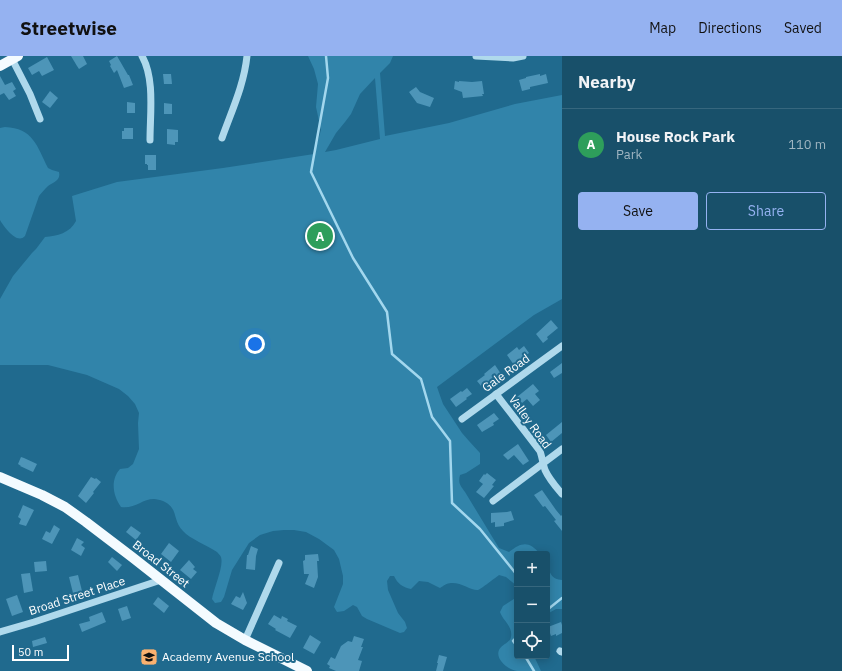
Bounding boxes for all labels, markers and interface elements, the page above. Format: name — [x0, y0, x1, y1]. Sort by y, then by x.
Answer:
text: Streetwise — [20, 16, 117, 40]
text: Map — [649, 19, 676, 37]
text: Directions — [698, 19, 762, 37]
text: Saved — [784, 19, 822, 37]
text: Nearby — [578, 71, 636, 93]
text: House Rock Park — [616, 127, 735, 146]
text: A — [587, 136, 595, 153]
text: 110 m — [788, 136, 826, 153]
text: Park — [616, 146, 642, 163]
button: Save — [578, 192, 698, 230]
button: Share — [706, 192, 826, 230]
pin: A — [307, 221, 333, 251]
your location — [245, 334, 265, 354]
street label: Gale Road — [479, 350, 532, 395]
street label: Valley Road — [506, 392, 555, 452]
street label: Broad Street — [130, 537, 193, 590]
map controls — [514, 551, 550, 659]
button: + — [514, 551, 550, 587]
street label: Broad Street Place — [27, 573, 127, 618]
button: − — [514, 587, 550, 623]
button: locate — [514, 623, 550, 659]
scale bar — [12, 643, 69, 662]
text: 50 m — [18, 645, 43, 659]
school or university icon: Academy Avenue School — [139, 647, 159, 667]
place label: Academy Avenue School — [162, 649, 294, 664]

